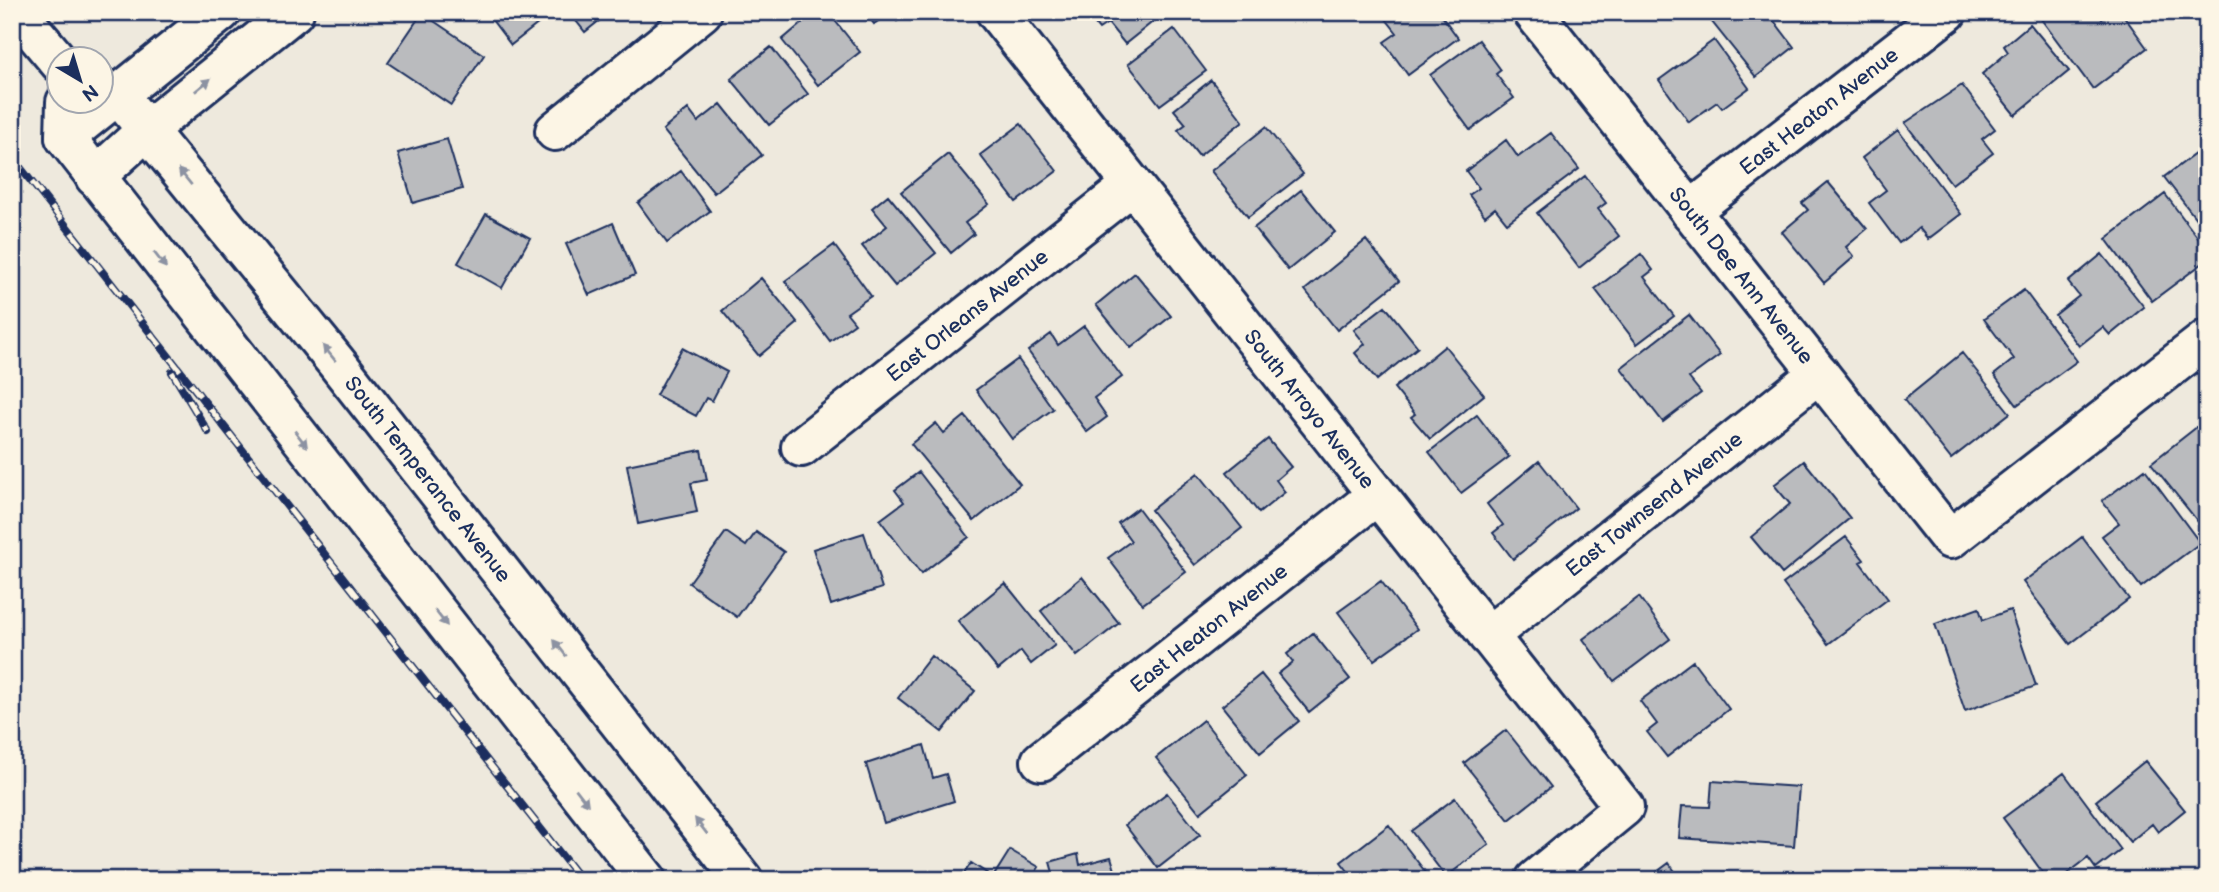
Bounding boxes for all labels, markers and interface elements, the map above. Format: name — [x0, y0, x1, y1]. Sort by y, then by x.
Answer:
street label: East Heaton Avenue — [1735, 42, 1903, 180]
north arrow — [46, 46, 116, 116]
one-way arrow — [195, 78, 212, 93]
text: N — [77, 79, 102, 106]
one-way arrow — [178, 168, 193, 185]
street label: South Dee Ann Avenue — [1664, 182, 1819, 369]
street label: East Orleans Avenue — [881, 244, 1053, 387]
one-way arrow — [153, 250, 168, 268]
street label: South Arroyo Avenue — [1239, 324, 1380, 494]
one-way arrow — [322, 344, 337, 361]
street label: South Temperance Avenue — [339, 371, 517, 587]
street label: East Townsend Avenue — [1561, 426, 1747, 582]
one-way arrow — [293, 429, 308, 447]
street label: East Heaton Avenue — [1125, 558, 1293, 698]
one-way arrow — [434, 608, 449, 626]
one-way arrow — [553, 639, 568, 657]
one-way arrow — [574, 787, 589, 805]
one-way arrow — [694, 818, 709, 836]

